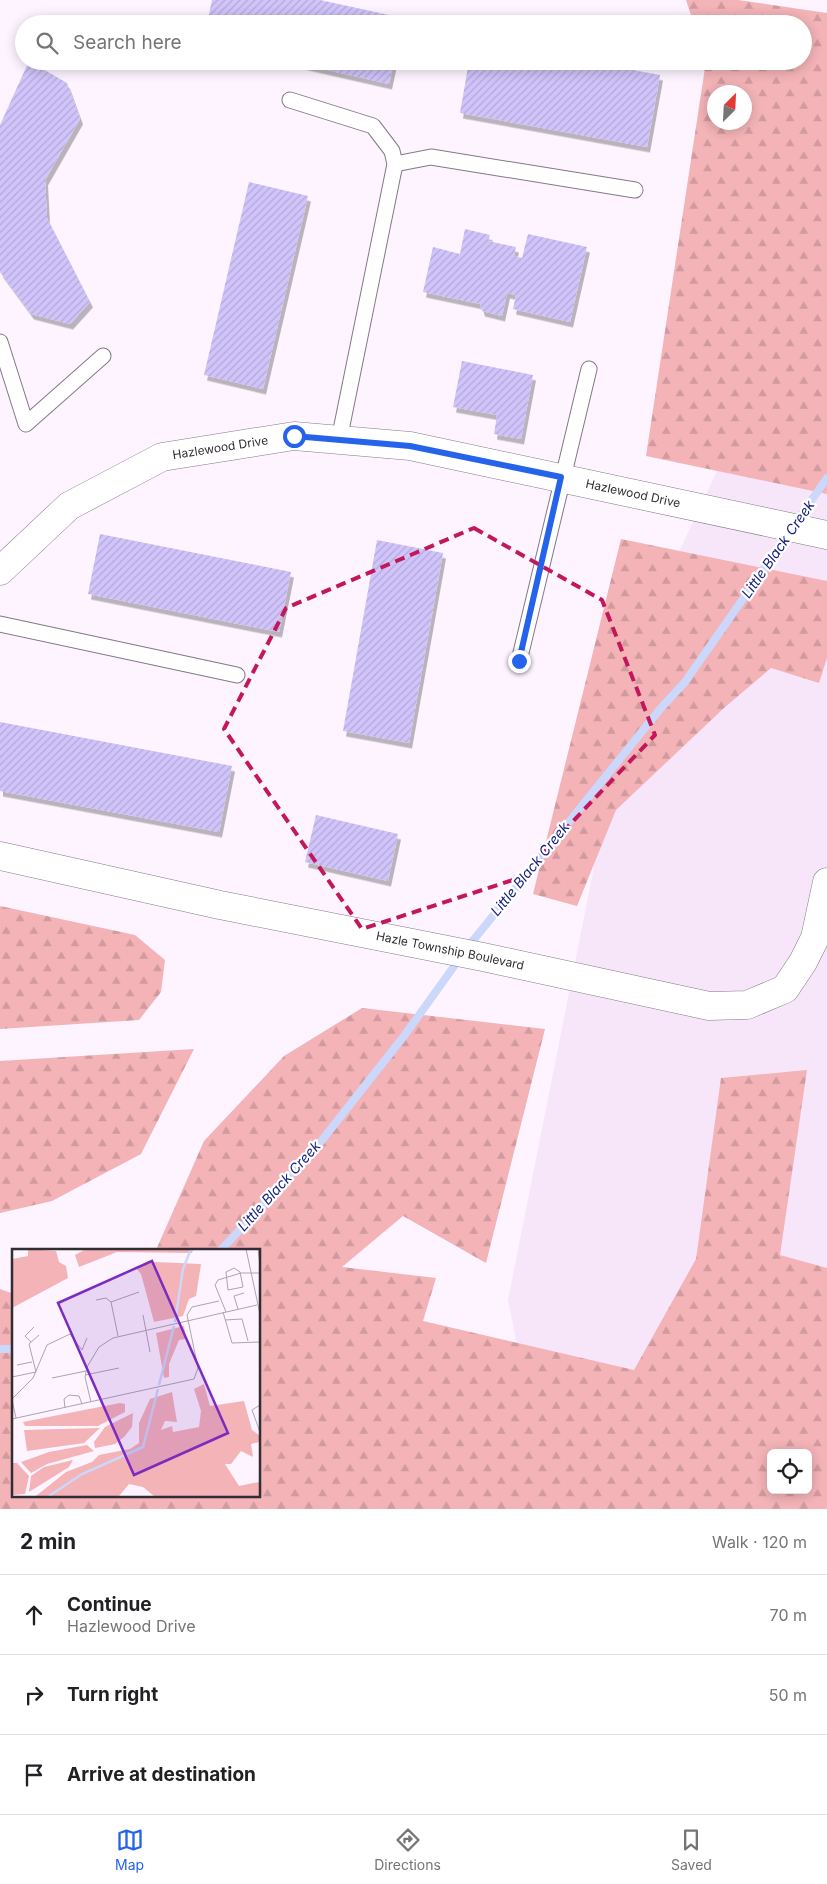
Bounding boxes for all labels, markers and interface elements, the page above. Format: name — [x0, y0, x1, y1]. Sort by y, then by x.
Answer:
search box — [15, 15, 812, 70]
icon: search — [33, 29, 61, 57]
text: Search here — [73, 31, 182, 54]
north arrow — [707, 85, 752, 130]
route start — [283, 425, 306, 448]
street label: Hazlewood Drive — [171, 432, 269, 462]
street label: Hazlewood Drive — [584, 476, 682, 511]
water label: Little Black Creek — [738, 496, 818, 601]
route end — [508, 650, 531, 673]
water label: Little Black Creek — [487, 818, 573, 919]
street label: Hazle Township Boulevard — [375, 928, 525, 973]
water label: Little Black Creek — [234, 1137, 324, 1234]
inset map — [12, 1249, 260, 1496]
map controls — [767, 1449, 812, 1494]
button: locate — [767, 1449, 812, 1494]
text: 2 min — [20, 1529, 76, 1554]
text: Walk · 120 m — [712, 1532, 807, 1552]
text: Continue — [67, 1593, 152, 1616]
icon: ahead — [20, 1601, 48, 1629]
text: 70 m — [770, 1605, 807, 1625]
text: Hazlewood Drive — [67, 1616, 196, 1636]
icon: right — [20, 1681, 48, 1709]
text: Turn right — [67, 1683, 158, 1706]
text: 50 m — [769, 1685, 807, 1705]
icon: arrive — [20, 1761, 48, 1789]
text: Arrive at destination — [67, 1763, 256, 1786]
tab: Map — [115, 1826, 144, 1873]
tab: Directions — [374, 1826, 441, 1873]
tab: Saved — [671, 1826, 712, 1873]

